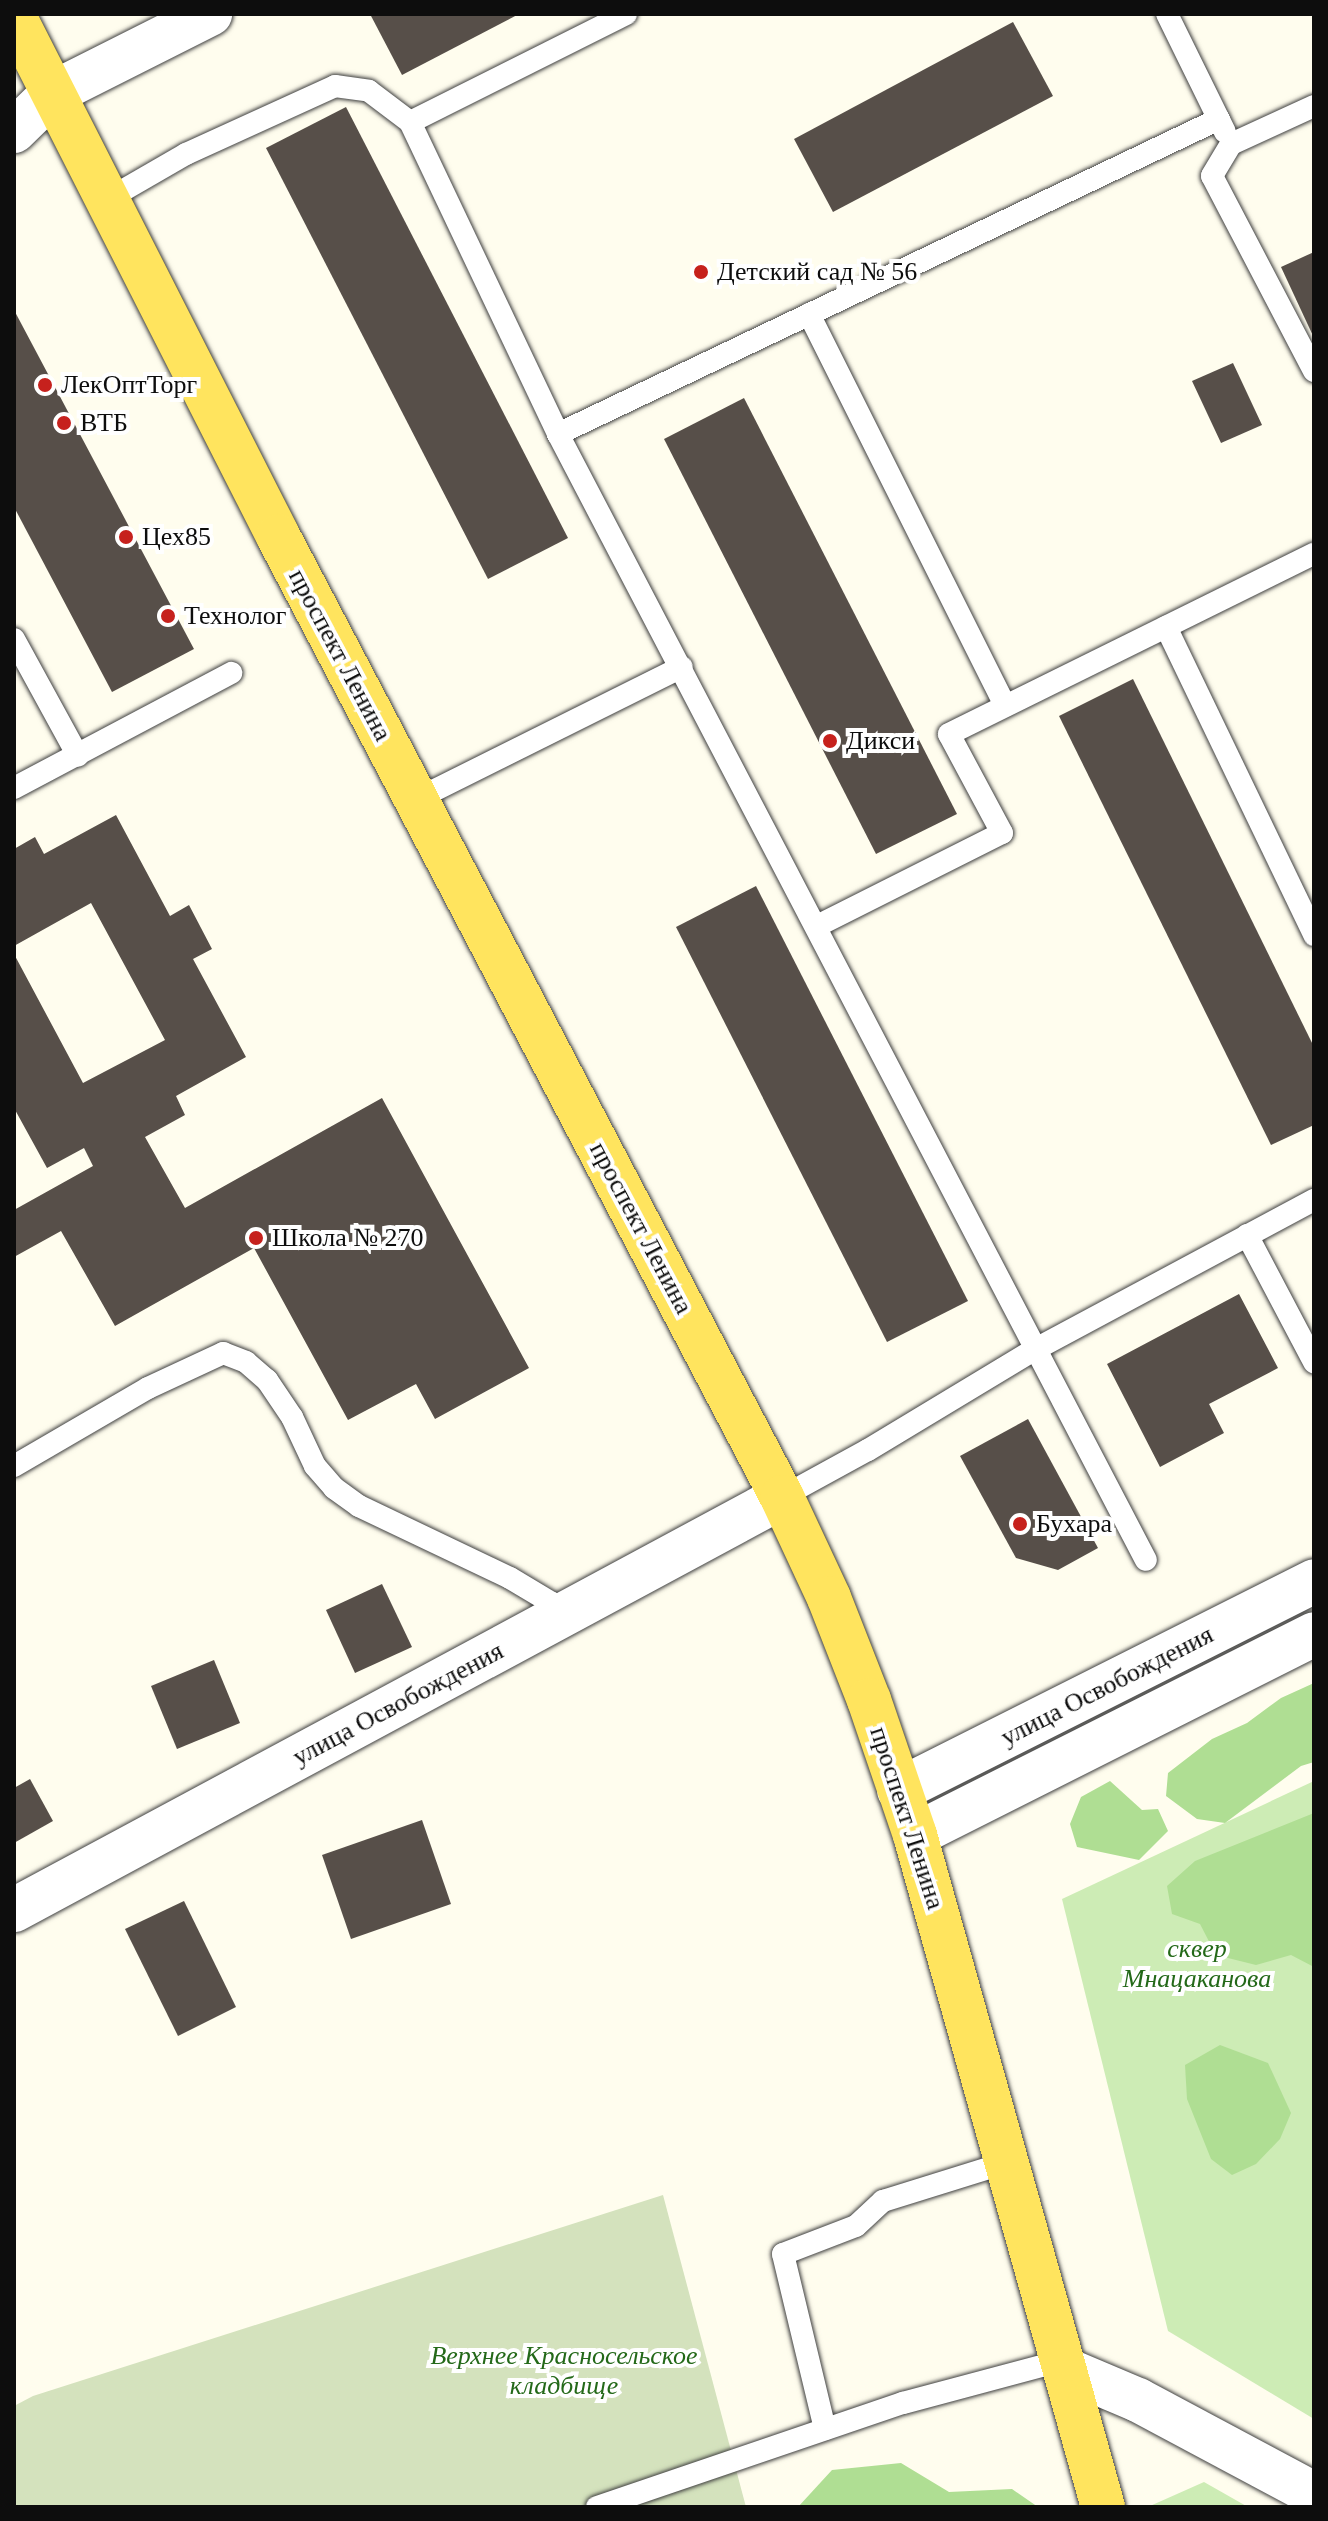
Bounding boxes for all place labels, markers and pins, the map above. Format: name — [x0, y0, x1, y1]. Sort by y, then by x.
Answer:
place label: Детский сад № 56 — [717, 256, 917, 288]
marker: Детский сад № 56 — [692, 263, 710, 281]
place label: ЛекОптТорг — [61, 369, 197, 401]
marker: ЛекОптТорг — [36, 376, 54, 394]
place label: ВТБ — [80, 407, 128, 439]
marker: ВТБ — [55, 414, 73, 432]
place label: Цех85 — [142, 521, 211, 553]
marker: Цех85 — [117, 528, 135, 546]
place label: Технолог — [184, 600, 286, 632]
marker: Технолог — [159, 607, 177, 625]
place label: Дикси — [846, 725, 915, 757]
marker: Дикси — [821, 732, 839, 750]
place label: Школа № 270 — [272, 1222, 424, 1254]
marker: Школа № 270 — [247, 1229, 265, 1247]
place label: Бухара — [1036, 1508, 1112, 1540]
marker: Бухара — [1011, 1515, 1029, 1533]

